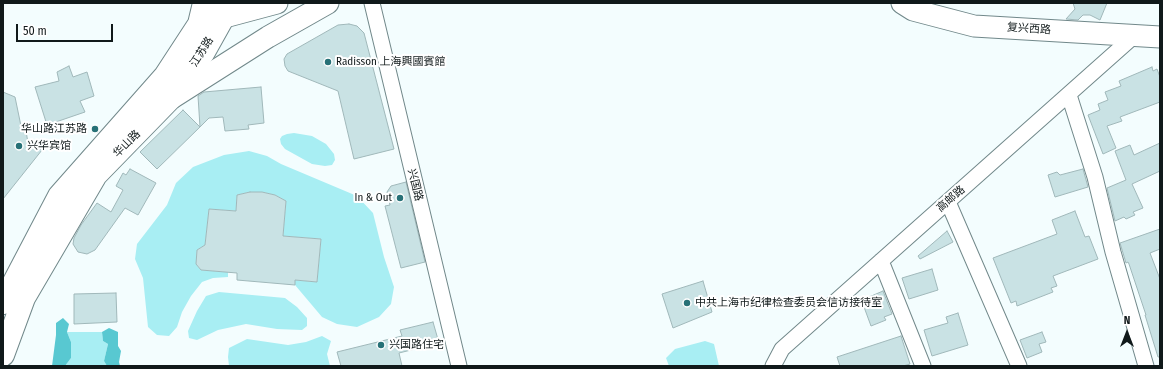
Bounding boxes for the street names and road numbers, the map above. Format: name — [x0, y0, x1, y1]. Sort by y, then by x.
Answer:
street label: 复兴西路 — [1007, 21, 1051, 37]
street label: 江苏路 — [188, 35, 216, 69]
street label: 华山路 — [111, 128, 143, 160]
street label: 兴国路 — [405, 167, 425, 203]
street label: 高邮路 — [934, 183, 968, 215]

